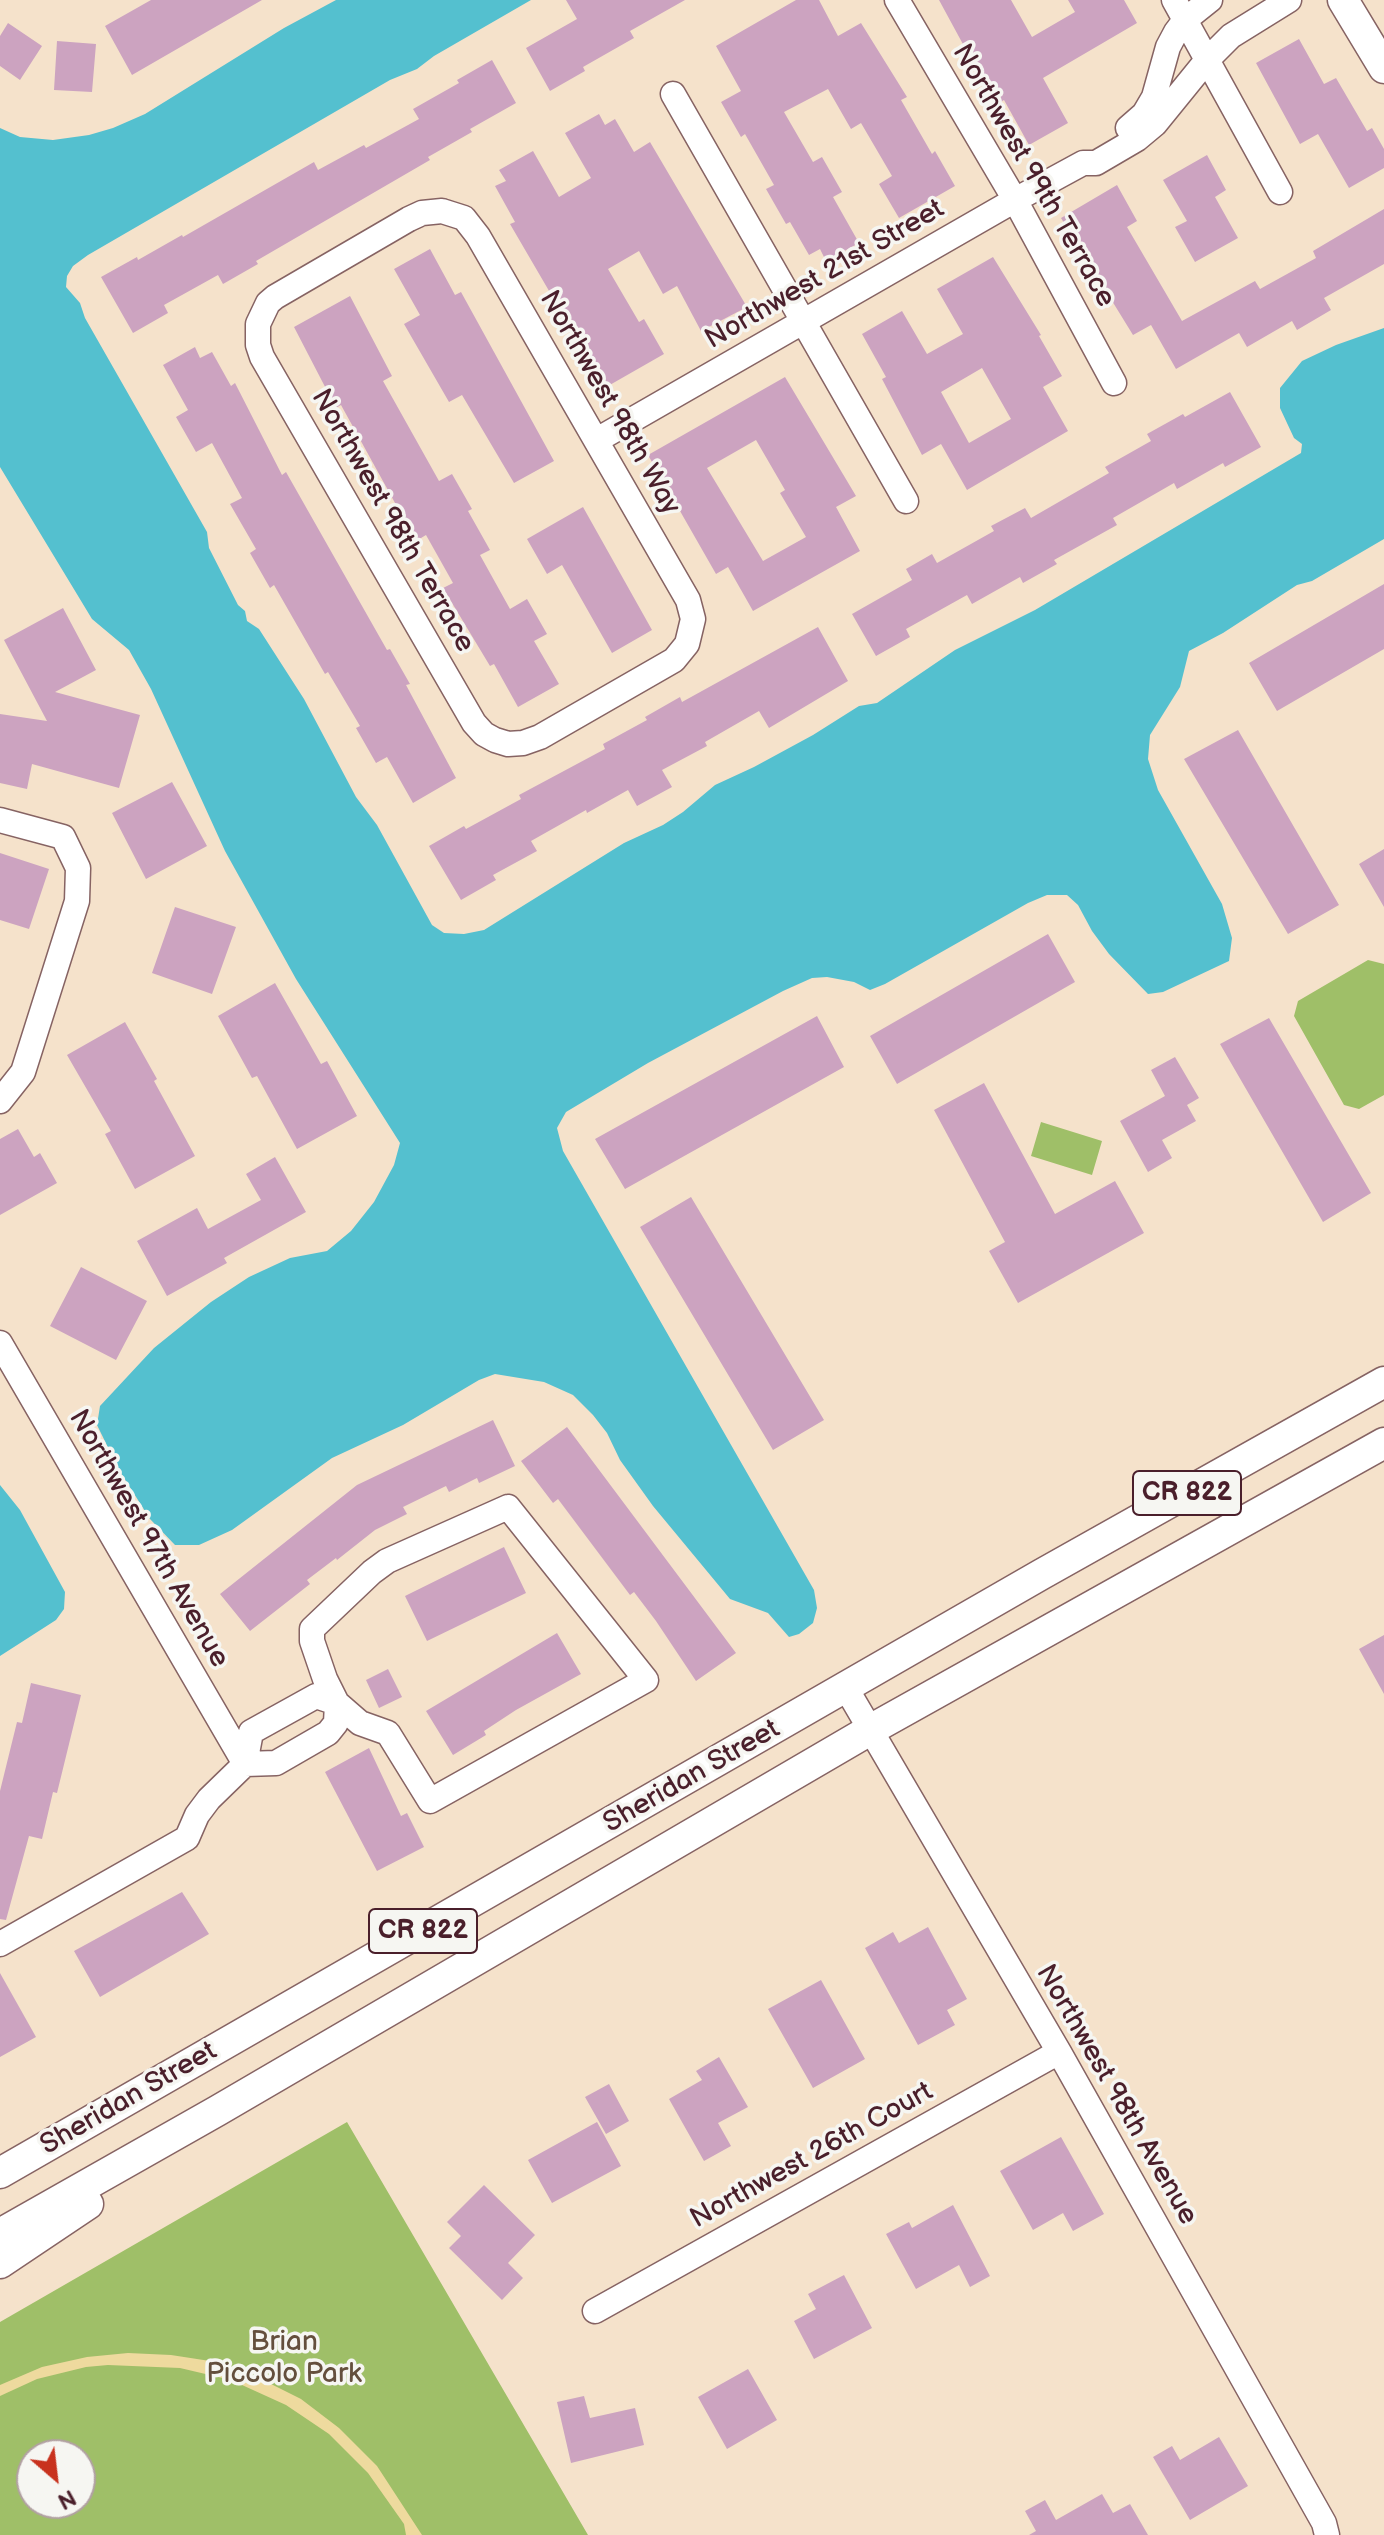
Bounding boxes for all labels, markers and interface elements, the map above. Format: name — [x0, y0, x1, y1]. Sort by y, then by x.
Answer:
street label: Northwest 99th Terrace — [944, 39, 1122, 313]
street label: Northwest 21st Street — [700, 193, 950, 357]
street label: Northwest 98th Way — [531, 285, 687, 521]
street label: Northwest 98th Terrace — [303, 384, 481, 658]
street label: Northwest 97th Avenue — [60, 1404, 236, 1674]
road number: CR 822 — [1133, 1471, 1241, 1515]
street label: Sheridan Street — [598, 1713, 786, 1841]
road number: CR 822 — [369, 1909, 477, 1953]
street label: Northwest 98th Avenue — [1028, 1959, 1204, 2231]
street label: Sheridan Street — [35, 2035, 223, 2163]
street label: Northwest 26th Court — [685, 2075, 939, 2237]
park label: Brian Piccolo Park — [206, 2326, 362, 2392]
north arrow — [16, 2439, 96, 2519]
text: N — [53, 2483, 80, 2515]

